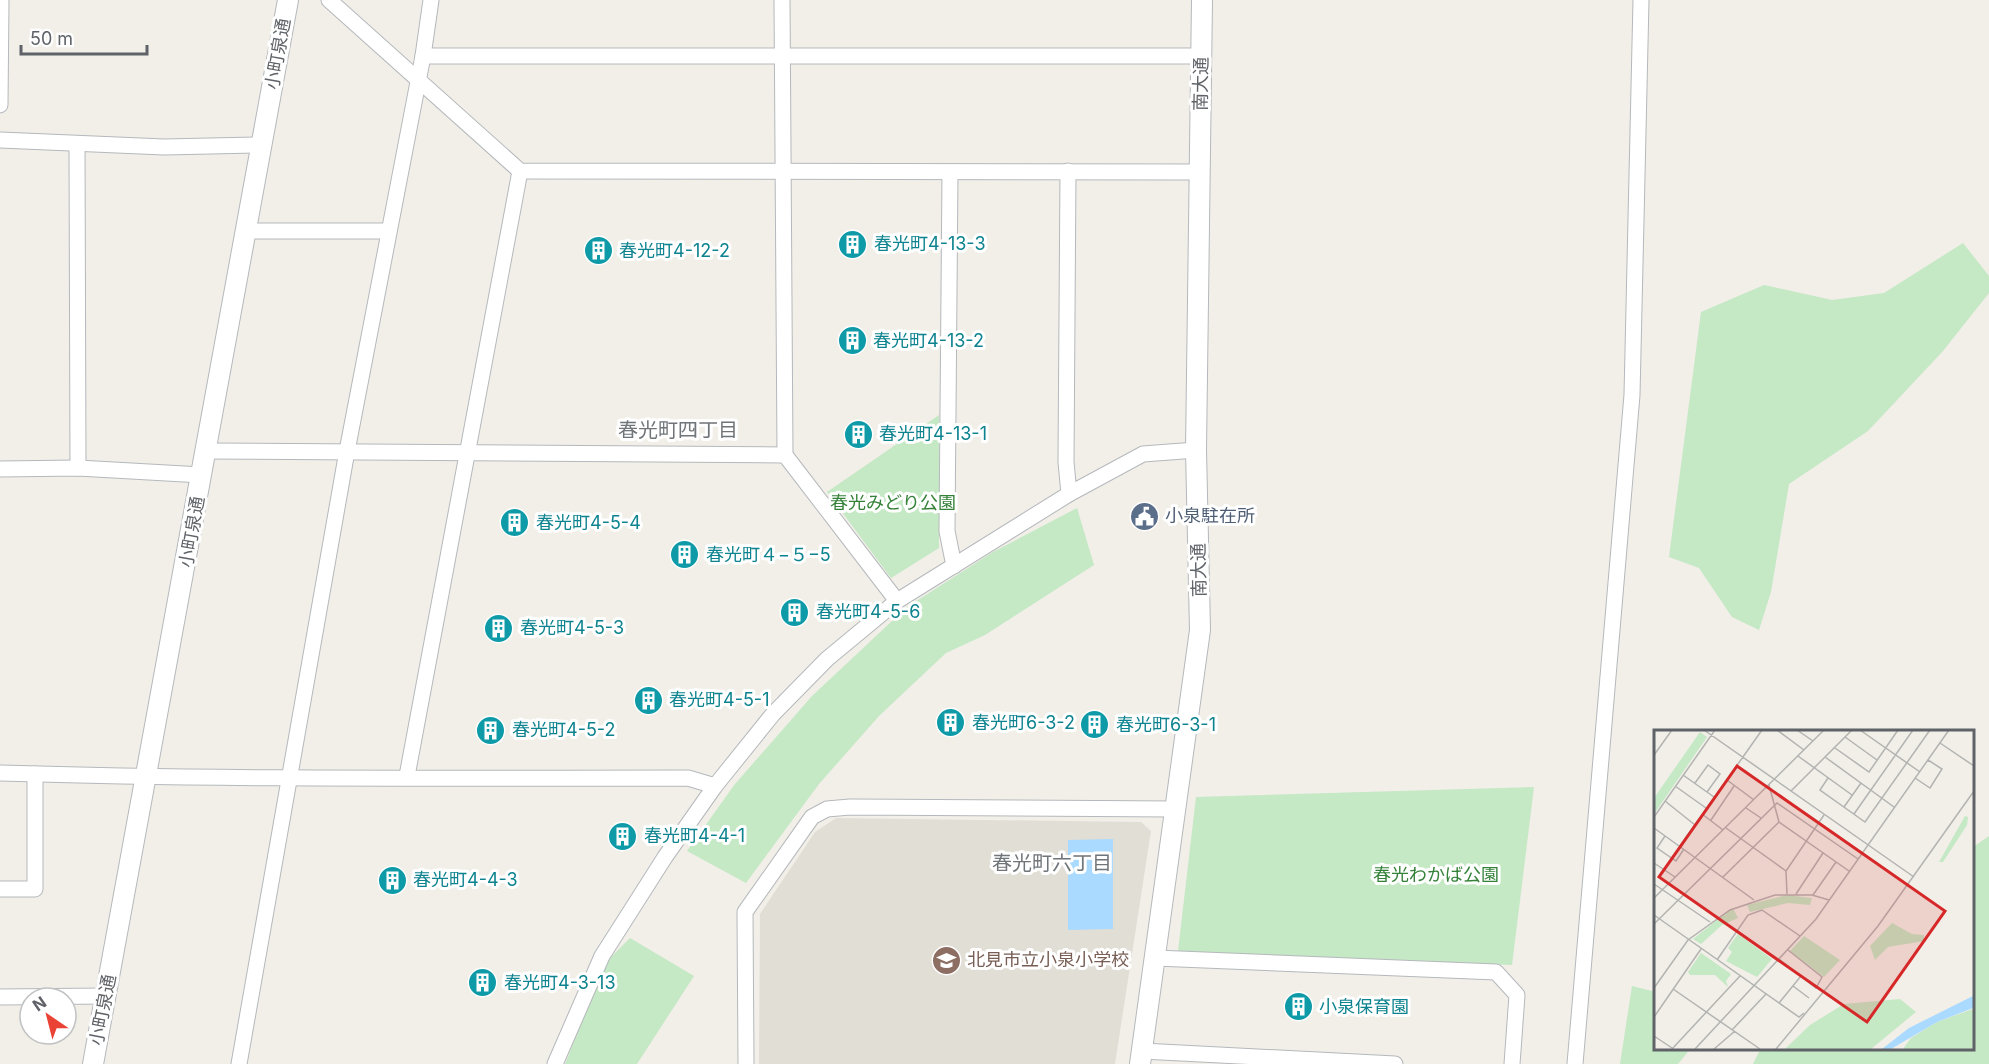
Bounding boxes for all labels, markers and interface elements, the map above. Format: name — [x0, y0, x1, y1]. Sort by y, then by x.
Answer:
street label: 小町泉通 — [261, 17, 294, 91]
scale bar — [21, 18, 147, 56]
text: 50 m — [30, 28, 73, 49]
street label: 南大通 — [1190, 57, 1211, 111]
building icon: 春光町4-13-3 — [837, 228, 869, 260]
place label: 春光町4-13-3 — [874, 233, 986, 254]
building icon: 春光町4-12-2 — [582, 235, 614, 267]
place label: 春光町4-12-2 — [619, 240, 730, 261]
building icon: 春光町4-13-2 — [836, 325, 868, 357]
place label: 春光町4-13-2 — [873, 330, 984, 351]
district label: 春光町四丁目 — [618, 418, 738, 442]
building icon: 春光町4-13-1 — [842, 418, 874, 450]
place label: 春光町4-13-1 — [879, 423, 987, 444]
park label: 春光みどり公園 — [830, 492, 956, 513]
street label: 小町泉通 — [175, 495, 208, 569]
public building icon: 小泉駐在所 — [1128, 500, 1160, 532]
place label: 小泉駐在所 — [1165, 505, 1255, 526]
building icon: 春光町4-5-4 — [499, 507, 531, 539]
place label: 春光町4-5-4 — [536, 512, 641, 533]
building icon: 春光町４−５−5 — [669, 539, 701, 571]
street label: 南大通 — [1188, 543, 1209, 597]
place label: 春光町４−５−5 — [706, 544, 831, 565]
building icon: 春光町4-5-6 — [779, 596, 811, 628]
place label: 春光町4-5-6 — [816, 601, 920, 622]
building icon: 春光町4-5-3 — [483, 612, 515, 644]
place label: 春光町4-5-3 — [520, 617, 624, 638]
building icon: 春光町4-5-1 — [632, 684, 664, 716]
place label: 春光町4-5-1 — [669, 689, 769, 710]
building icon: 春光町6-3-2 — [935, 707, 967, 739]
building icon: 春光町6-3-1 — [1079, 709, 1111, 741]
place label: 春光町6-3-2 — [972, 712, 1075, 733]
building icon: 春光町4-5-2 — [475, 714, 507, 746]
place label: 春光町6-3-1 — [1116, 714, 1216, 735]
place label: 春光町4-5-2 — [512, 719, 616, 740]
inset map — [1654, 730, 1974, 1049]
building icon: 春光町4-4-1 — [607, 820, 639, 852]
place label: 春光町4-4-1 — [644, 825, 745, 846]
district label: 春光町六丁目 — [992, 851, 1112, 875]
building icon: 春光町4-4-3 — [376, 864, 408, 896]
park label: 春光わかば公園 — [1373, 864, 1499, 885]
place label: 春光町4-4-3 — [413, 869, 518, 890]
school or university icon: 北見市立小泉小学校 — [930, 944, 962, 976]
place label: 北見市立小泉小学校 — [967, 949, 1129, 970]
building icon: 春光町4-3-13 — [467, 967, 499, 999]
place label: 春光町4-3-13 — [504, 972, 616, 993]
street label: 小町泉通 — [85, 973, 120, 1047]
north arrow — [18, 986, 78, 1046]
building icon: 小泉保育園 — [1282, 991, 1314, 1023]
text: N — [29, 992, 50, 1015]
place label: 小泉保育園 — [1319, 996, 1409, 1017]

